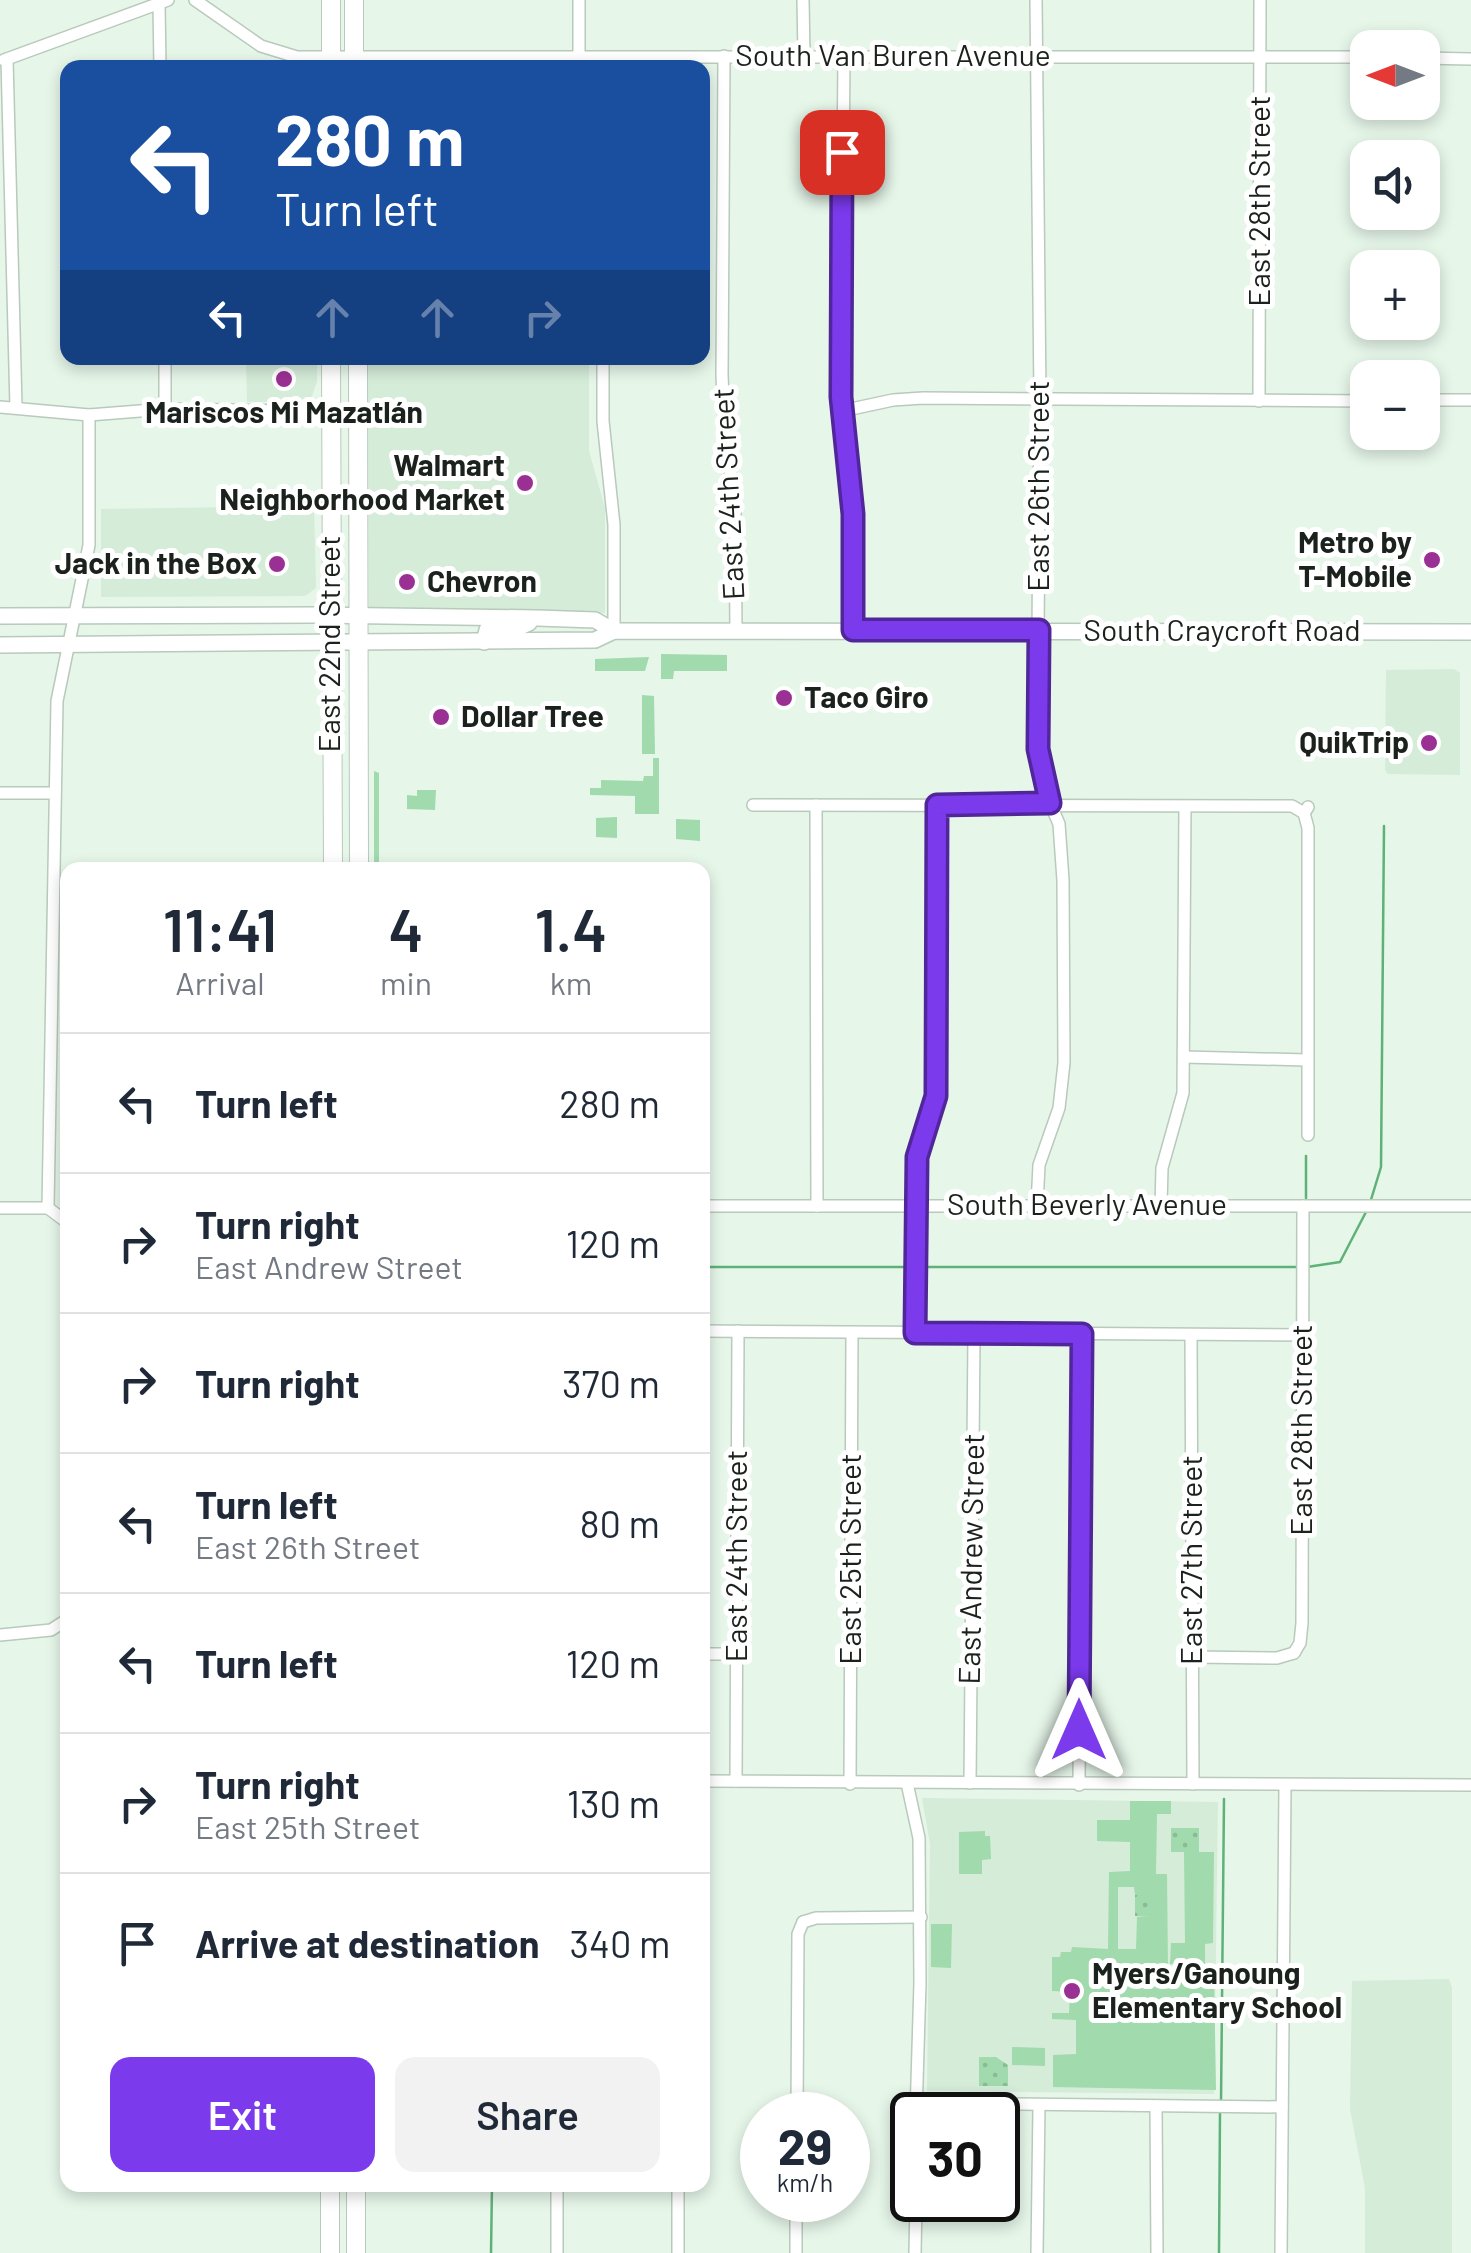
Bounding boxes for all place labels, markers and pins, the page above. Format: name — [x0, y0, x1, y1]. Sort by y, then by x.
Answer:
pin — [800, 110, 885, 195]
marker: Mariscos Mi Mazatlán — [273, 368, 295, 390]
place label: Mariscos Mi Mazatlán — [145, 393, 423, 429]
place label: Walmart Neighborhood Market — [219, 446, 505, 516]
marker: Walmart Neighborhood Market — [514, 472, 536, 494]
place label: Metro by T-Mobile — [1298, 523, 1412, 593]
place label: Jack in the Box — [55, 544, 257, 580]
marker: Metro by T-Mobile — [1421, 549, 1443, 571]
marker: Jack in the Box — [266, 553, 288, 575]
place label: Chevron — [427, 562, 537, 598]
marker: Chevron — [396, 571, 418, 593]
place label: Taco Giro — [804, 678, 929, 714]
marker: Taco Giro — [773, 687, 795, 709]
place label: Dollar Tree — [461, 697, 604, 733]
marker: Dollar Tree — [430, 706, 452, 728]
place label: QuikTrip — [1299, 723, 1409, 759]
marker: QuikTrip — [1418, 732, 1440, 754]
place label: Myers/Ganoung Elementary School — [1092, 1954, 1342, 2024]
marker: Myers/Ganoung Elementary School — [1061, 1980, 1083, 2002]

